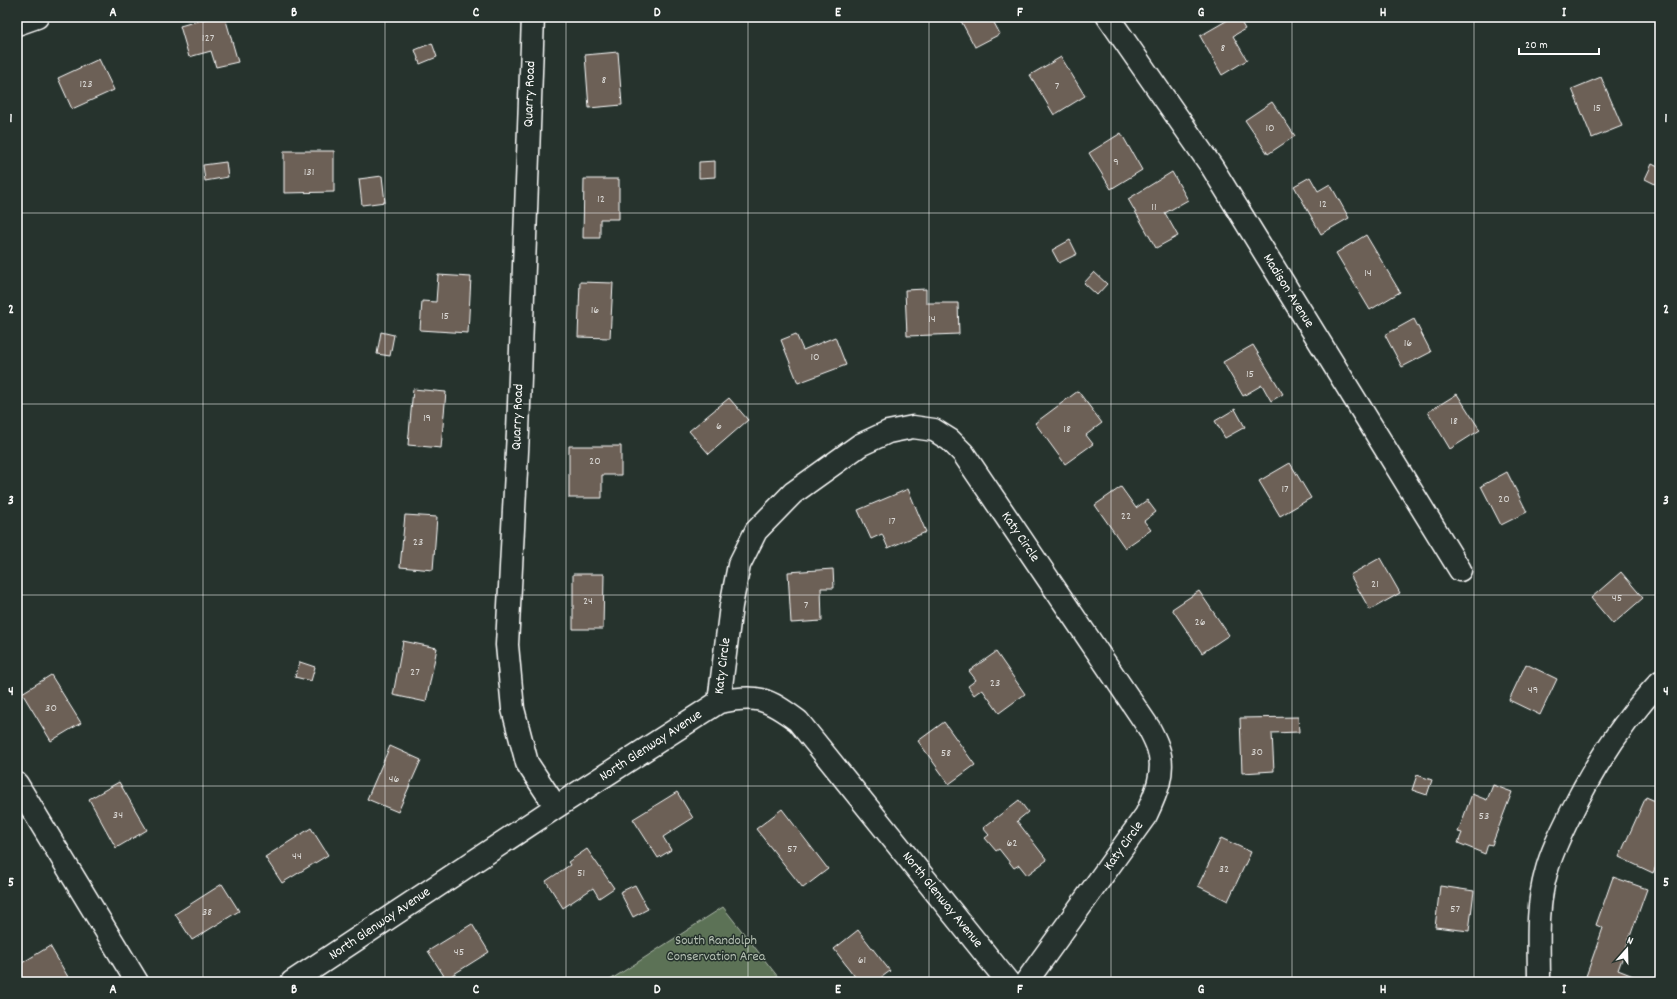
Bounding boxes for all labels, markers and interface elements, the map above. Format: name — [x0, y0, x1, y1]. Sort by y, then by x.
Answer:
text: A — [109, 4, 117, 23]
text: B — [291, 4, 297, 23]
text: C — [473, 4, 480, 23]
text: D — [654, 4, 661, 23]
text: E — [835, 4, 842, 23]
text: F — [1017, 4, 1023, 23]
text: G — [1198, 4, 1205, 23]
text: H — [1380, 4, 1387, 23]
text: I — [1562, 4, 1567, 23]
house number: 127 — [202, 30, 215, 47]
scale bar — [1519, 30, 1599, 56]
text: 20 m — [1525, 37, 1548, 54]
house number: 8 — [1221, 40, 1226, 57]
street label: Quarry Road — [519, 61, 541, 127]
house number: 8 — [602, 72, 607, 89]
house number: 123 — [79, 76, 93, 93]
house number: 7 — [1055, 78, 1060, 95]
house number: 15 — [1593, 100, 1601, 117]
text: 1 — [10, 110, 13, 129]
text: 1 — [1665, 110, 1668, 129]
house number: 10 — [1265, 120, 1275, 137]
house number: 9 — [1113, 154, 1119, 171]
house number: 131 — [304, 164, 314, 181]
house number: 12 — [597, 191, 605, 208]
house number: 12 — [1319, 196, 1327, 213]
house number: 11 — [1151, 199, 1157, 216]
street label: Madison Avenue — [1257, 250, 1319, 332]
house number: 14 — [1364, 265, 1372, 282]
text: 2 — [8, 301, 14, 320]
text: 2 — [1663, 301, 1669, 320]
house number: 16 — [591, 302, 599, 319]
house number: 15 — [441, 308, 449, 325]
house number: 14 — [928, 311, 936, 328]
house number: 16 — [1404, 335, 1412, 352]
house number: 10 — [810, 349, 820, 366]
house number: 15 — [1246, 366, 1254, 383]
street label: Quarry Road — [507, 384, 529, 450]
house number: 19 — [423, 410, 431, 427]
house number: 18 — [1450, 413, 1458, 430]
house number: 6 — [716, 418, 722, 435]
house number: 18 — [1063, 421, 1071, 438]
house number: 20 — [589, 453, 601, 470]
house number: 17 — [1281, 481, 1289, 498]
house number: 20 — [1498, 491, 1510, 508]
text: 3 — [8, 492, 14, 511]
text: 3 — [1663, 492, 1669, 511]
street label: Katy Circle — [996, 508, 1044, 566]
house number: 22 — [1121, 508, 1131, 525]
house number: 17 — [888, 513, 896, 530]
house number: 23 — [413, 534, 423, 551]
house number: 21 — [1371, 576, 1379, 593]
house number: 45 — [1612, 590, 1622, 607]
house number: 24 — [583, 593, 593, 610]
house number: 7 — [804, 597, 809, 614]
house number: 26 — [1194, 614, 1206, 631]
street label: Katy Circle — [710, 637, 736, 695]
house number: 27 — [410, 664, 420, 681]
house number: 23 — [990, 675, 1000, 692]
house number: 49 — [1528, 682, 1538, 699]
text: 4 — [8, 683, 14, 702]
text: 4 — [1663, 683, 1669, 702]
house number: 30 — [45, 700, 57, 717]
street label: North Glenway Avenue — [596, 705, 706, 787]
house number: 30 — [1251, 744, 1263, 761]
house number: 58 — [941, 745, 951, 762]
house number: 46 — [389, 771, 400, 788]
house number: 34 — [113, 807, 123, 824]
house number: 53 — [1479, 808, 1489, 825]
street label: Katy Circle — [1099, 817, 1149, 875]
house number: 62 — [1006, 835, 1018, 852]
house number: 57 — [787, 841, 797, 858]
street label: North Glenway Avenue — [897, 847, 987, 953]
house number: 44 — [292, 848, 302, 865]
house number: 32 — [1219, 861, 1229, 878]
house number: 51 — [577, 865, 585, 882]
text: 5 — [8, 874, 14, 893]
text: 5 — [1663, 874, 1669, 893]
street label: North Glenway Avenue — [325, 882, 435, 966]
house number: 57 — [1450, 901, 1460, 918]
house number: 38 — [202, 904, 212, 921]
north arrow — [1607, 929, 1647, 969]
park label: South Randolph Conservation Area — [667, 931, 766, 967]
text: N — [1624, 933, 1636, 950]
house number: 45 — [454, 944, 464, 961]
house number: 61 — [858, 952, 866, 969]
text: A — [109, 981, 117, 999]
text: B — [291, 981, 297, 999]
text: C — [473, 981, 480, 999]
text: D — [654, 981, 661, 999]
text: E — [835, 981, 842, 999]
text: F — [1017, 981, 1023, 999]
text: G — [1198, 981, 1205, 999]
text: H — [1380, 981, 1387, 999]
text: I — [1562, 981, 1567, 999]

